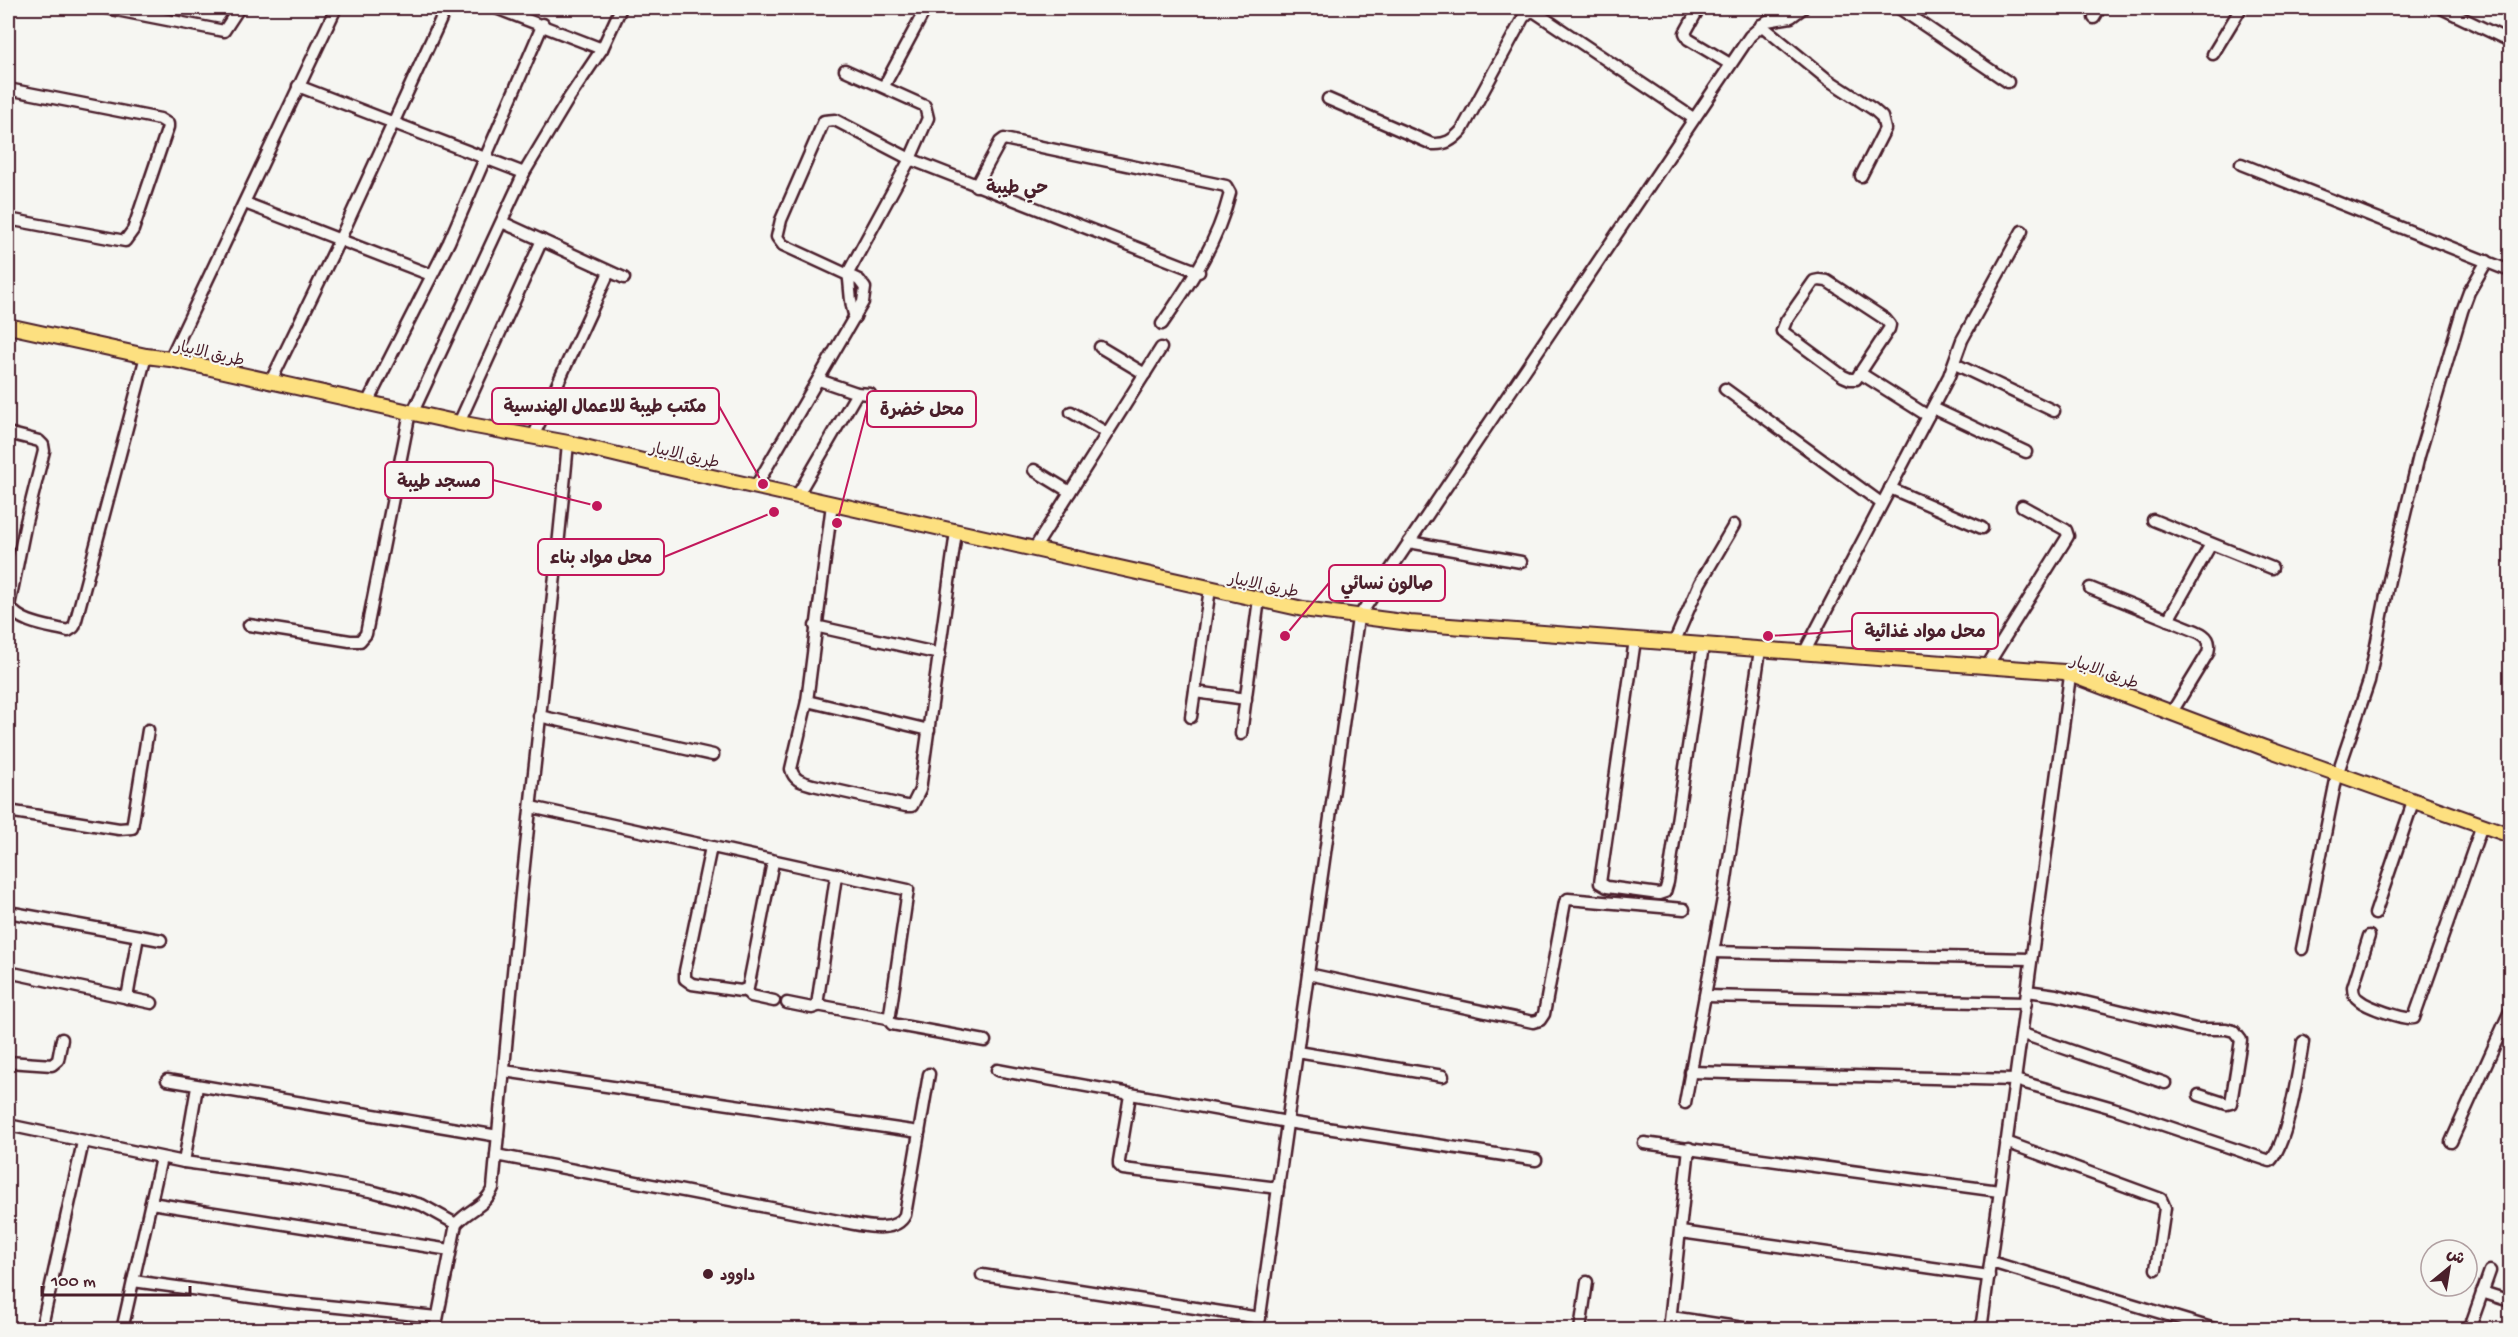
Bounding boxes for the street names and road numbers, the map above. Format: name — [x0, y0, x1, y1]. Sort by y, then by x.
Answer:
street label: طريق الابيار — [171, 338, 246, 373]
street label: طريق الابيار — [646, 440, 721, 475]
street label: طريق الابيار — [1225, 570, 1300, 604]
street label: طريق الابيار — [2065, 653, 2140, 695]

